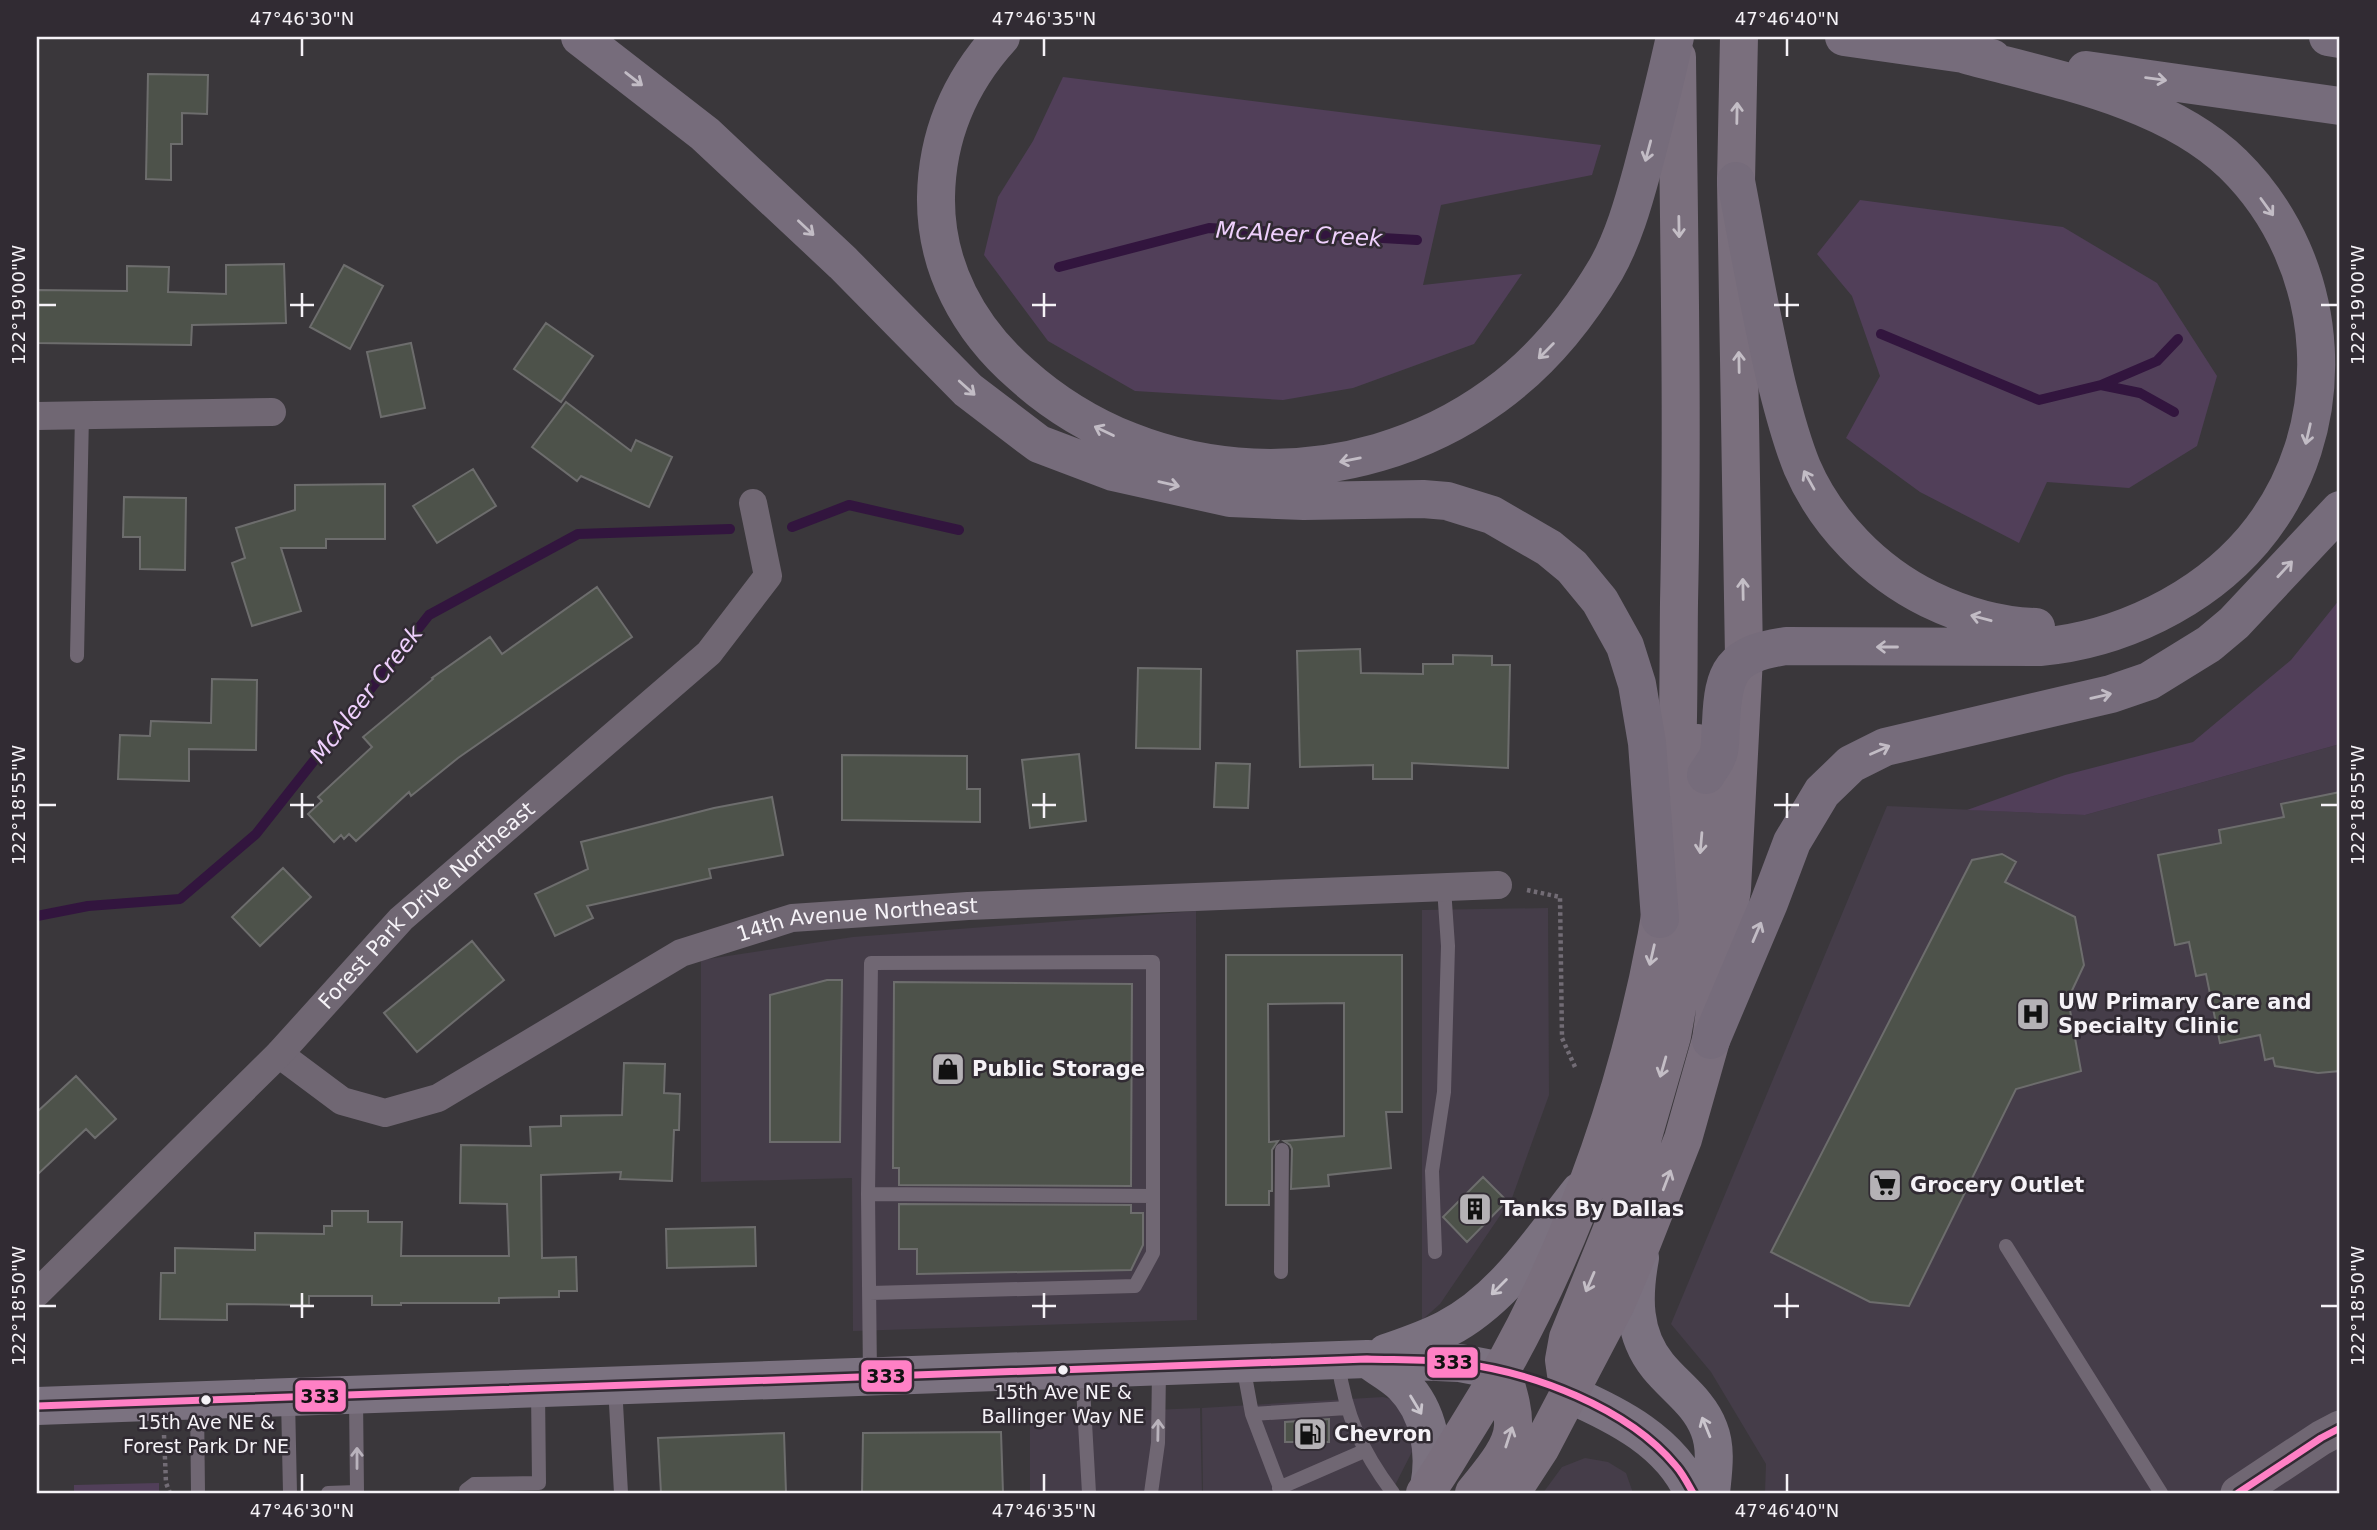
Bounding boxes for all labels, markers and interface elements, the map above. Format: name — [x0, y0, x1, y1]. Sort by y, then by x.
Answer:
text: 47°46'30"N — [250, 8, 354, 29]
text: 47°46'35"N — [992, 8, 1096, 29]
text: 47°46'40"N — [1735, 8, 1839, 29]
one-way arrow — [625, 71, 643, 86]
one-way arrow — [2144, 73, 2166, 86]
one-way arrow — [1730, 102, 1744, 125]
one-way arrow — [1640, 140, 1653, 162]
one-way arrow — [2259, 197, 2274, 216]
one-way arrow — [1672, 216, 1686, 239]
water label: McAleer Creek — [1215, 217, 1385, 251]
one-way arrow — [797, 219, 814, 236]
text: 122°19'00"W — [8, 245, 29, 365]
text: 122°19'00"W — [2347, 245, 2368, 365]
one-way arrow — [1537, 342, 1554, 359]
one-way arrow — [1732, 351, 1746, 374]
one-way arrow — [958, 380, 976, 396]
one-way arrow — [2300, 422, 2314, 445]
one-way arrow — [1094, 424, 1116, 437]
one-way arrow — [1339, 453, 1362, 467]
one-way arrow — [1802, 470, 1815, 491]
one-way arrow — [1157, 478, 1180, 492]
one-way arrow — [2276, 561, 2293, 578]
one-way arrow — [1736, 578, 1750, 601]
one-way arrow — [1970, 611, 1993, 624]
water label: McAleer Creek — [304, 619, 429, 768]
one-way arrow — [1876, 640, 1899, 653]
one-way arrow — [2089, 689, 2112, 703]
one-way arrow — [1869, 743, 1890, 756]
text: 122°18'55"W — [8, 745, 29, 865]
text: 122°18'55"W — [2347, 745, 2368, 865]
street label: Forest Park Drive Northeast — [314, 797, 540, 1014]
one-way arrow — [1694, 831, 1707, 854]
street label: 14th Avenue Northeast — [734, 894, 978, 947]
one-way arrow — [1751, 922, 1764, 943]
one-way arrow — [1645, 943, 1658, 966]
place label: UW Primary Care and Specialty Clinic — [2058, 990, 2312, 1038]
hospital icon: UW Primary Care and Specialty Clinic — [2014, 995, 2052, 1033]
shop icon: Public Storage — [929, 1050, 967, 1088]
one-way arrow — [1656, 1056, 1669, 1078]
place label: Public Storage — [972, 1057, 1145, 1081]
supermarket icon: Grocery Outlet — [1866, 1166, 1904, 1204]
one-way arrow — [1662, 1169, 1674, 1191]
place label: Grocery Outlet — [1910, 1173, 2084, 1197]
building icon: Tanks By Dallas — [1456, 1190, 1494, 1228]
place label: Tanks By Dallas — [1500, 1197, 1684, 1221]
text: 122°18'50"W — [8, 1246, 29, 1366]
text: 122°18'50"W — [2347, 1246, 2368, 1366]
one-way arrow — [1583, 1271, 1596, 1292]
one-way arrow — [1491, 1279, 1508, 1296]
line badge: 333 — [1426, 1346, 1479, 1379]
text: 333 — [1433, 1351, 1473, 1373]
line badge: 333 — [860, 1359, 913, 1393]
marker: 15th Ave NE & Ballinger Way NE — [1056, 1363, 1070, 1377]
text: 333 — [866, 1365, 906, 1387]
line badge: 333 — [294, 1379, 347, 1413]
place label: 15th Ave NE & Ballinger Way NE — [982, 1381, 1144, 1427]
text: 333 — [300, 1385, 340, 1407]
marker: 15th Ave NE & Forest Park Dr NE — [199, 1393, 213, 1407]
one-way arrow — [1409, 1394, 1423, 1414]
place label: 15th Ave NE & Forest Park Dr NE — [123, 1411, 289, 1457]
fuel station icon: Chevron — [1291, 1415, 1329, 1453]
one-way arrow — [1699, 1416, 1712, 1438]
one-way arrow — [1151, 1419, 1165, 1442]
place label: Chevron — [1334, 1422, 1432, 1446]
one-way arrow — [1504, 1426, 1517, 1448]
one-way arrow — [350, 1447, 363, 1470]
text: 47°46'30"N — [250, 1500, 354, 1521]
text: 47°46'35"N — [992, 1500, 1096, 1521]
text: 47°46'40"N — [1735, 1500, 1839, 1521]

